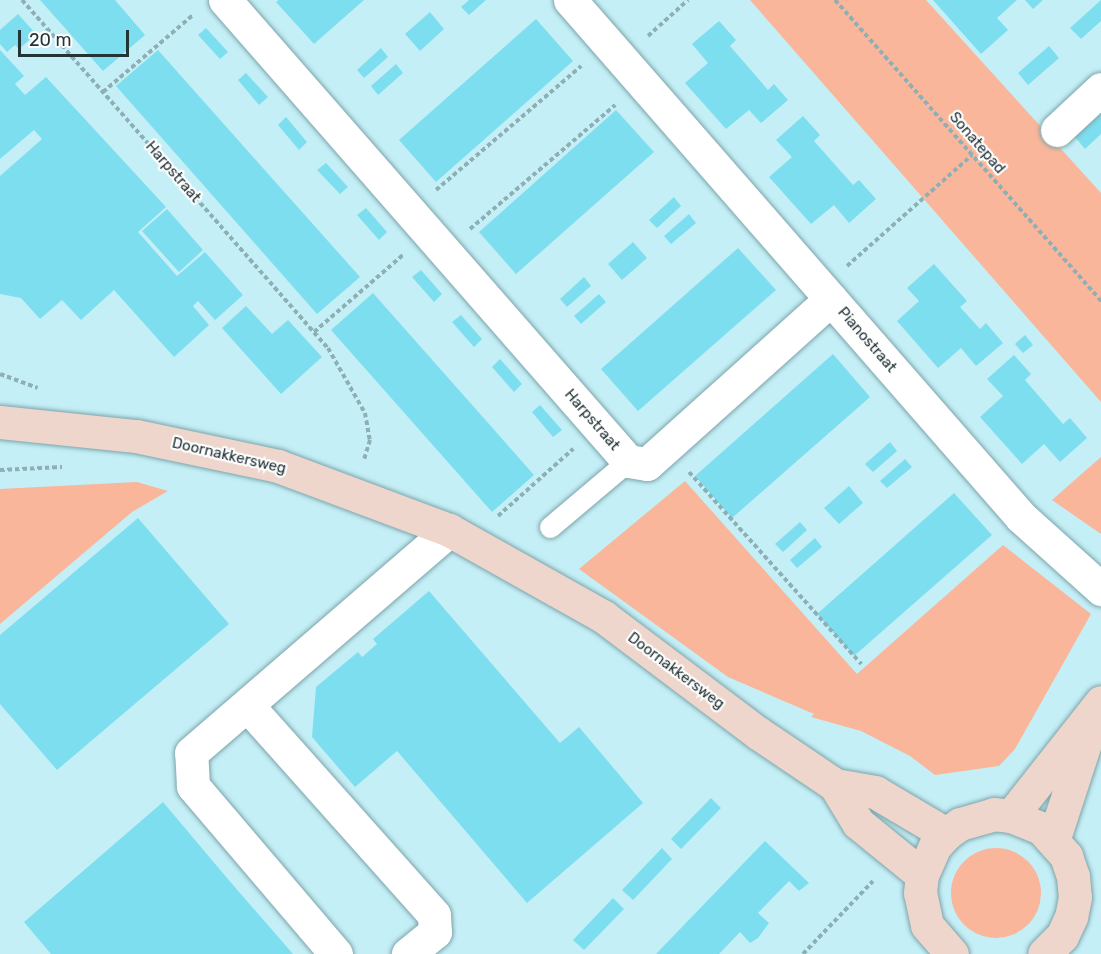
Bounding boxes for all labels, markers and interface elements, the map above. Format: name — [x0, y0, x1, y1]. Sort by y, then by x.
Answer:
scale bar — [21, 18, 132, 56]
text: 20 m — [29, 29, 71, 51]
street label: Sonatepad — [945, 109, 1009, 177]
street label: Harpstraat — [142, 138, 204, 206]
street label: Pianostraat — [834, 304, 900, 376]
street label: Harpstraat — [561, 386, 623, 454]
street label: Doornakkersweg — [170, 434, 288, 478]
street label: Doornakkersweg — [624, 629, 728, 713]

